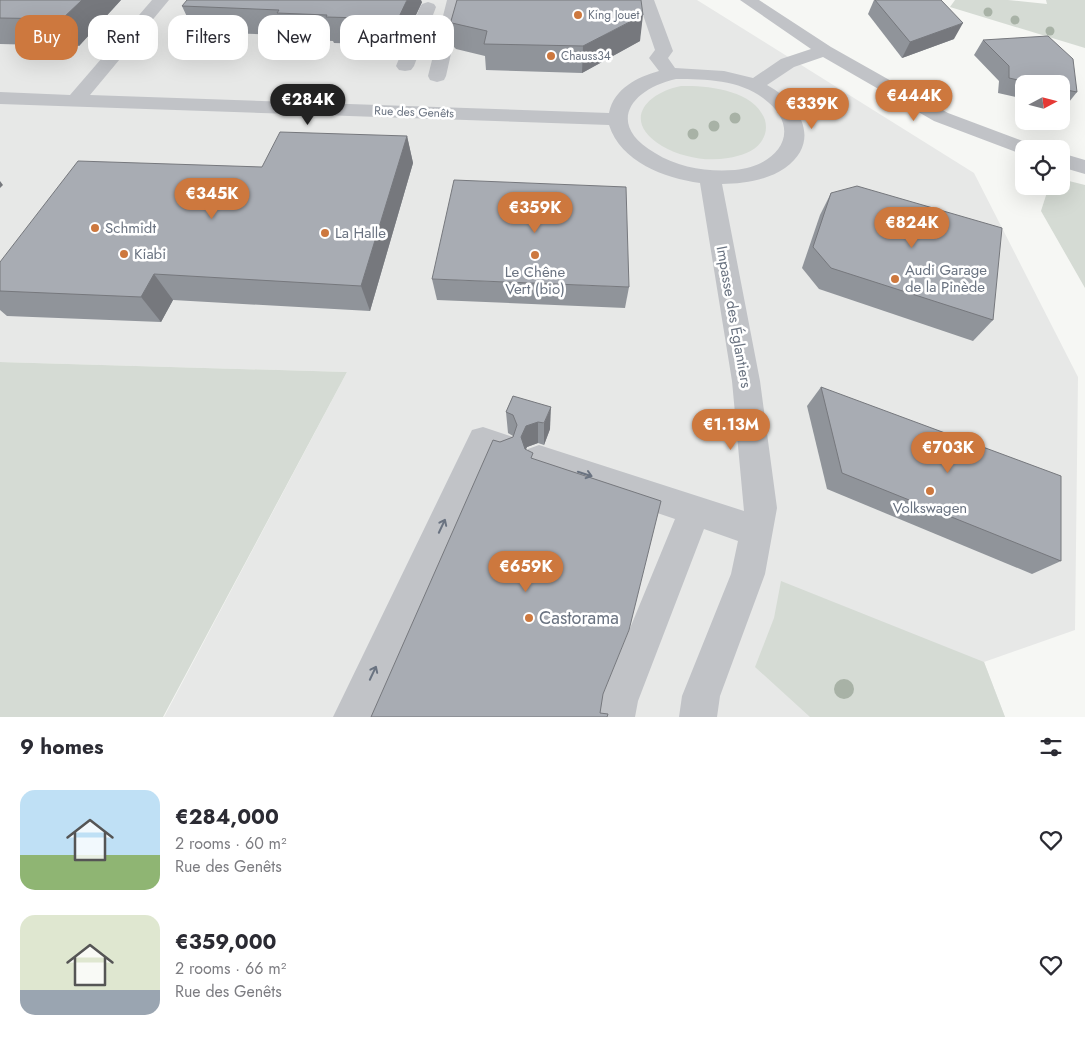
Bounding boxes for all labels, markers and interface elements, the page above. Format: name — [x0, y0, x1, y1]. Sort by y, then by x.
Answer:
place label: King Jouet — [588, 6, 640, 24]
marker: King Jouet — [572, 9, 584, 21]
chip: Buy — [15, 15, 78, 60]
chip: Rent — [88, 15, 158, 60]
chip: Filters — [168, 15, 248, 60]
chip: New — [258, 15, 330, 60]
chip: Apartment — [340, 15, 454, 60]
place label: Chauss34 — [561, 47, 611, 65]
marker: Chauss34 — [545, 50, 557, 62]
north arrow — [1015, 75, 1070, 130]
map controls — [1015, 75, 1070, 195]
pin: €444K — [879, 80, 949, 122]
pin: €284K — [273, 84, 343, 126]
text: €444K — [886, 84, 942, 107]
text: €284K — [281, 88, 335, 111]
pin: €339K — [777, 88, 847, 130]
text: €339K — [786, 92, 838, 115]
street label: Rue des Genêts — [374, 102, 454, 122]
button: locate — [1015, 140, 1070, 195]
pin: €345K — [177, 178, 247, 220]
text: €345K — [185, 182, 239, 205]
pin: €359K — [500, 192, 570, 234]
text: €359K — [509, 196, 561, 219]
pin: €824K — [877, 206, 947, 249]
text: €824K — [885, 211, 939, 234]
place label: Schmidt — [105, 217, 156, 239]
marker: Schmidt — [89, 222, 101, 234]
place label: La Halle — [335, 222, 386, 244]
marker: La Halle — [319, 227, 331, 239]
place label: Kiabi — [134, 243, 166, 265]
street label: Impasse des Églantiers — [711, 244, 757, 390]
marker: Kiabi — [118, 248, 130, 260]
marker: Le Chêne Vert (bio) — [529, 249, 541, 261]
place label: Audi Garage de la Pinède — [905, 259, 987, 298]
place label: Le Chêne Vert (bio) — [505, 261, 565, 300]
marker: Audi Garage de la Pinède — [889, 273, 901, 285]
pin: €1.13M — [690, 408, 772, 451]
text: €1.13M — [703, 413, 759, 436]
pin: €703K — [913, 432, 983, 474]
text: €703K — [922, 436, 974, 459]
one-way arrow — [577, 470, 592, 479]
marker: Volkswagen — [924, 485, 936, 497]
place label: Volkswagen — [893, 497, 967, 519]
one-way arrow — [438, 519, 448, 534]
pin: €659K — [491, 550, 561, 593]
text: €659K — [499, 555, 553, 578]
place label: Castorama — [539, 605, 619, 631]
marker: Castorama — [523, 612, 535, 624]
one-way arrow — [369, 666, 378, 681]
text: 9 homes — [20, 732, 104, 762]
icon: filters — [1037, 733, 1065, 761]
text: €284,000 — [175, 802, 279, 832]
icon: home — [60, 810, 120, 870]
icon: heart — [1037, 826, 1065, 854]
text: 2 rooms · 60 m² — [175, 832, 287, 855]
text: Rue des Genêts — [175, 855, 282, 878]
text: €359,000 — [175, 927, 276, 957]
icon: home — [60, 935, 120, 995]
icon: heart — [1037, 951, 1065, 979]
text: 2 rooms · 66 m² — [175, 957, 286, 980]
text: Rue des Genêts — [175, 980, 282, 1003]

